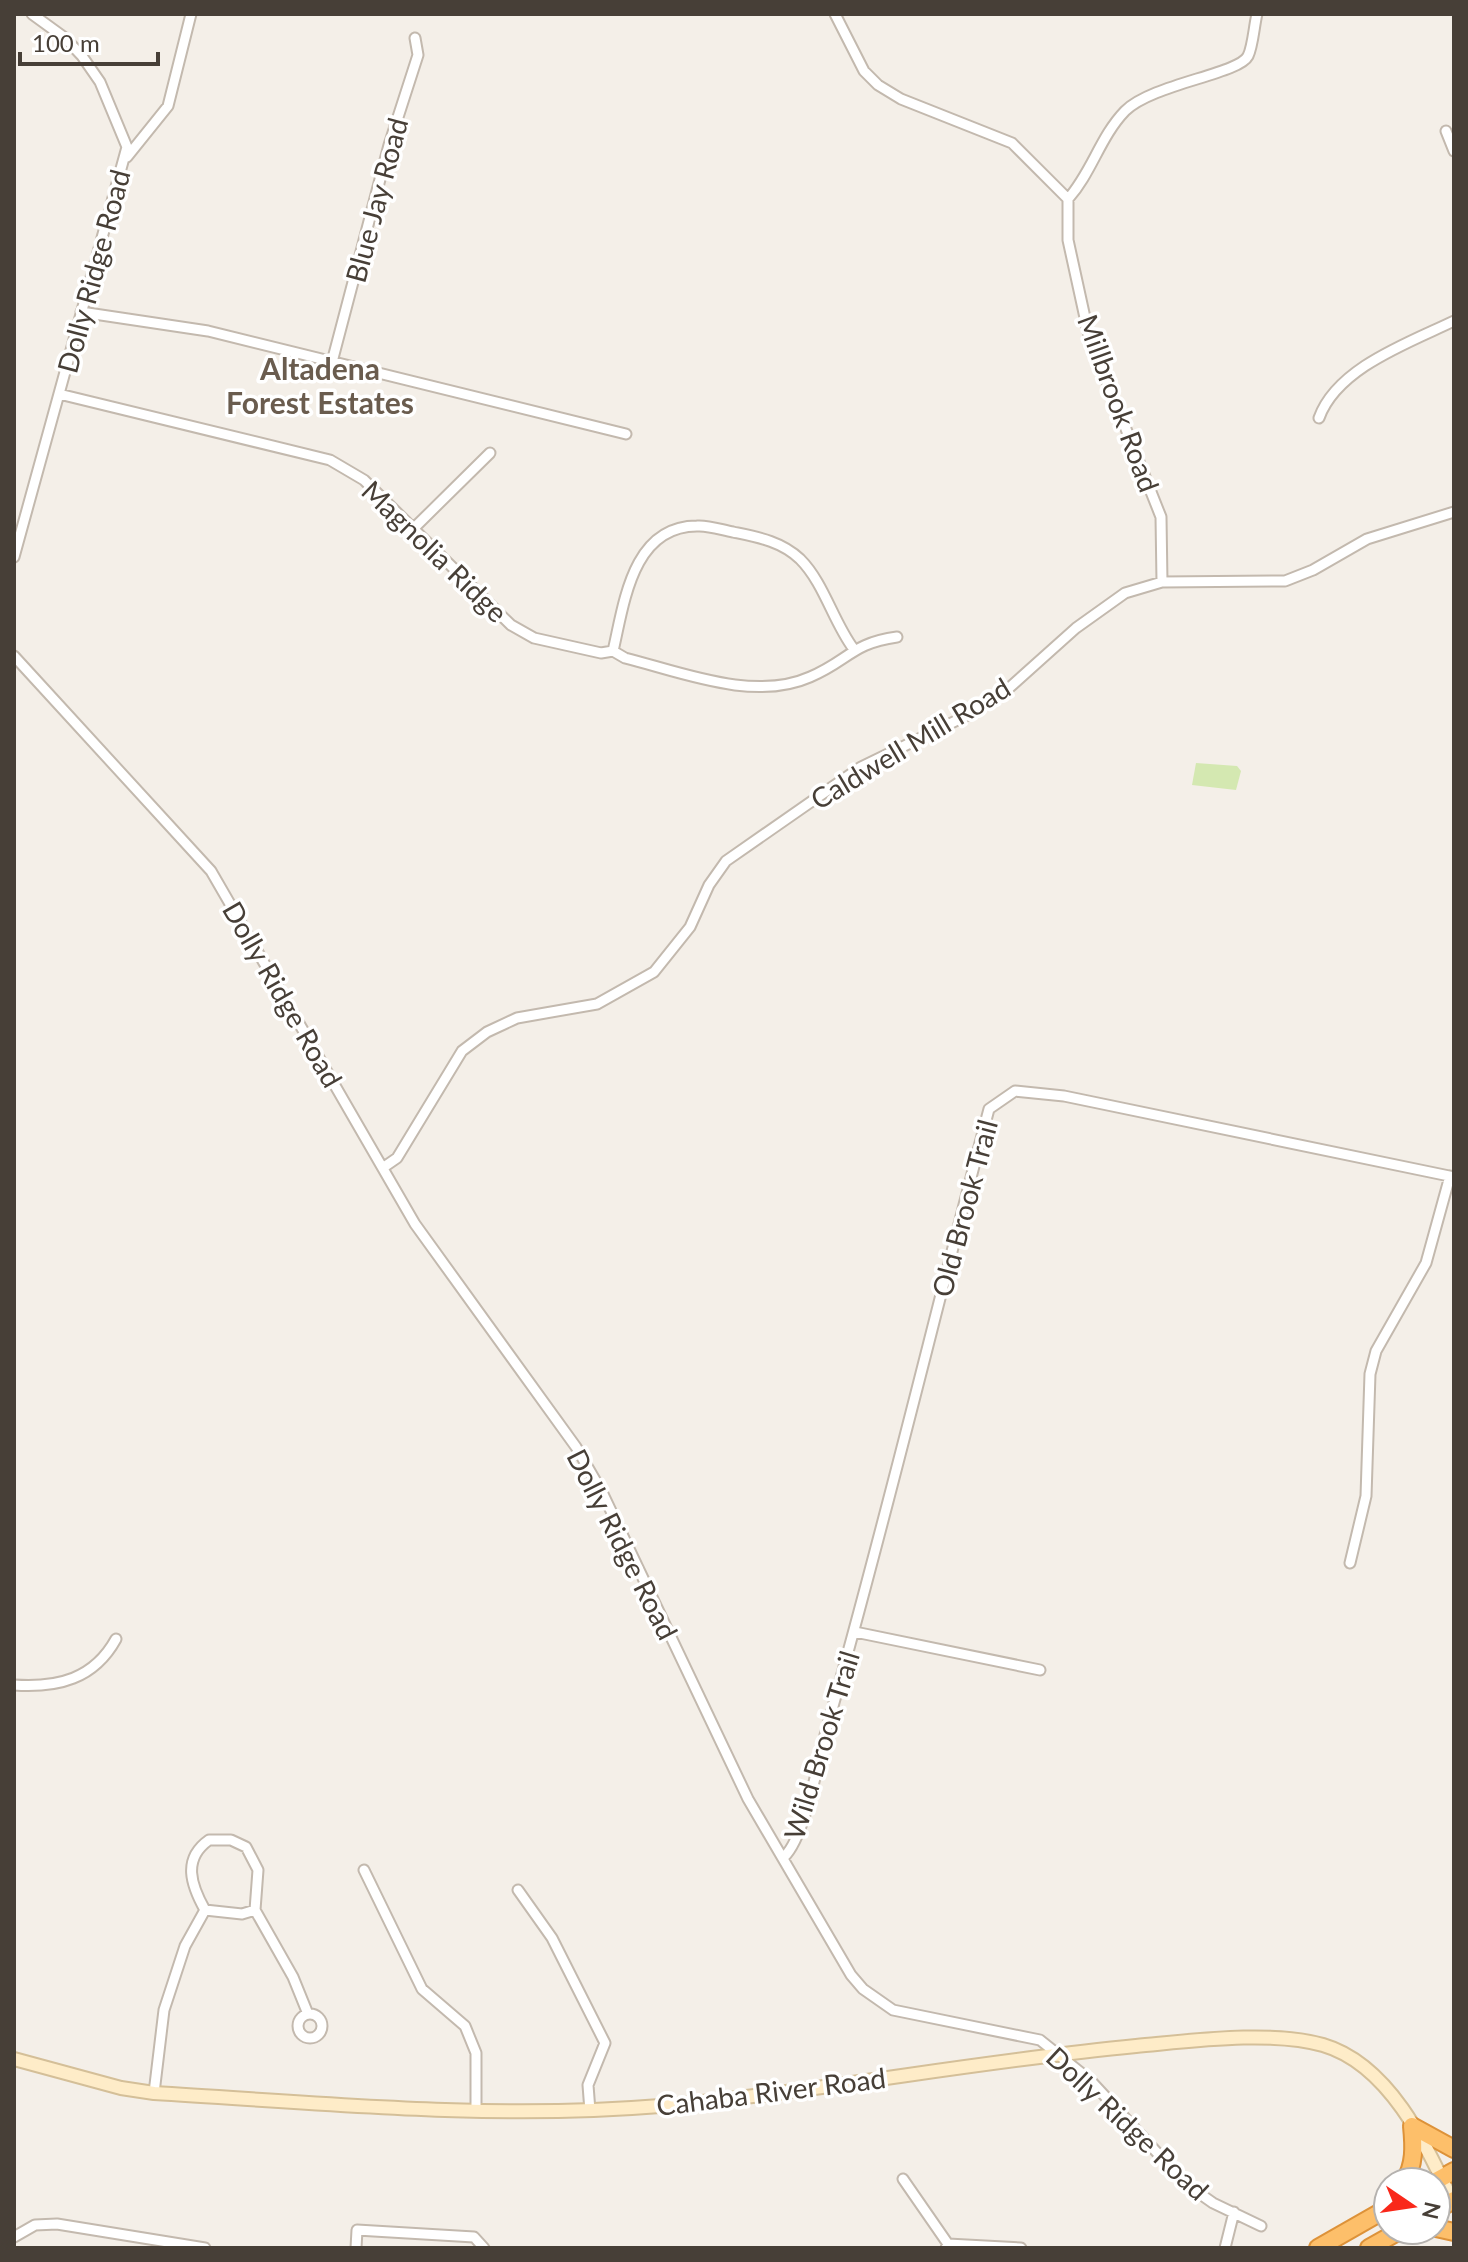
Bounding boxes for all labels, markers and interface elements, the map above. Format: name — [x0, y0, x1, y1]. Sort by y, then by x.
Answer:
scale bar — [20, 16, 158, 66]
text: 100 m — [32, 28, 100, 57]
street label: Blue Jay Road — [338, 114, 414, 286]
street label: Dolly Ridge Road — [50, 166, 136, 376]
street label: Millbrook Road — [1071, 310, 1167, 496]
district label: Altadena Forest Estates — [226, 350, 414, 420]
street label: Magnolia Ridge — [355, 473, 515, 629]
street label: Caldwell Mill Road — [804, 670, 1016, 816]
street label: Dolly Ridge Road — [216, 895, 350, 1093]
street label: Old Brook Trail — [924, 1116, 1004, 1300]
street label: Dolly Ridge Road — [560, 1443, 686, 1645]
street label: Wild Brook Trail — [776, 1647, 866, 1843]
street label: Dolly Ridge Road — [1040, 2039, 1216, 2207]
street label: Cahaba River Road — [654, 2060, 888, 2122]
north arrow — [1372, 2166, 1452, 2246]
text: N — [1417, 2199, 1447, 2222]

